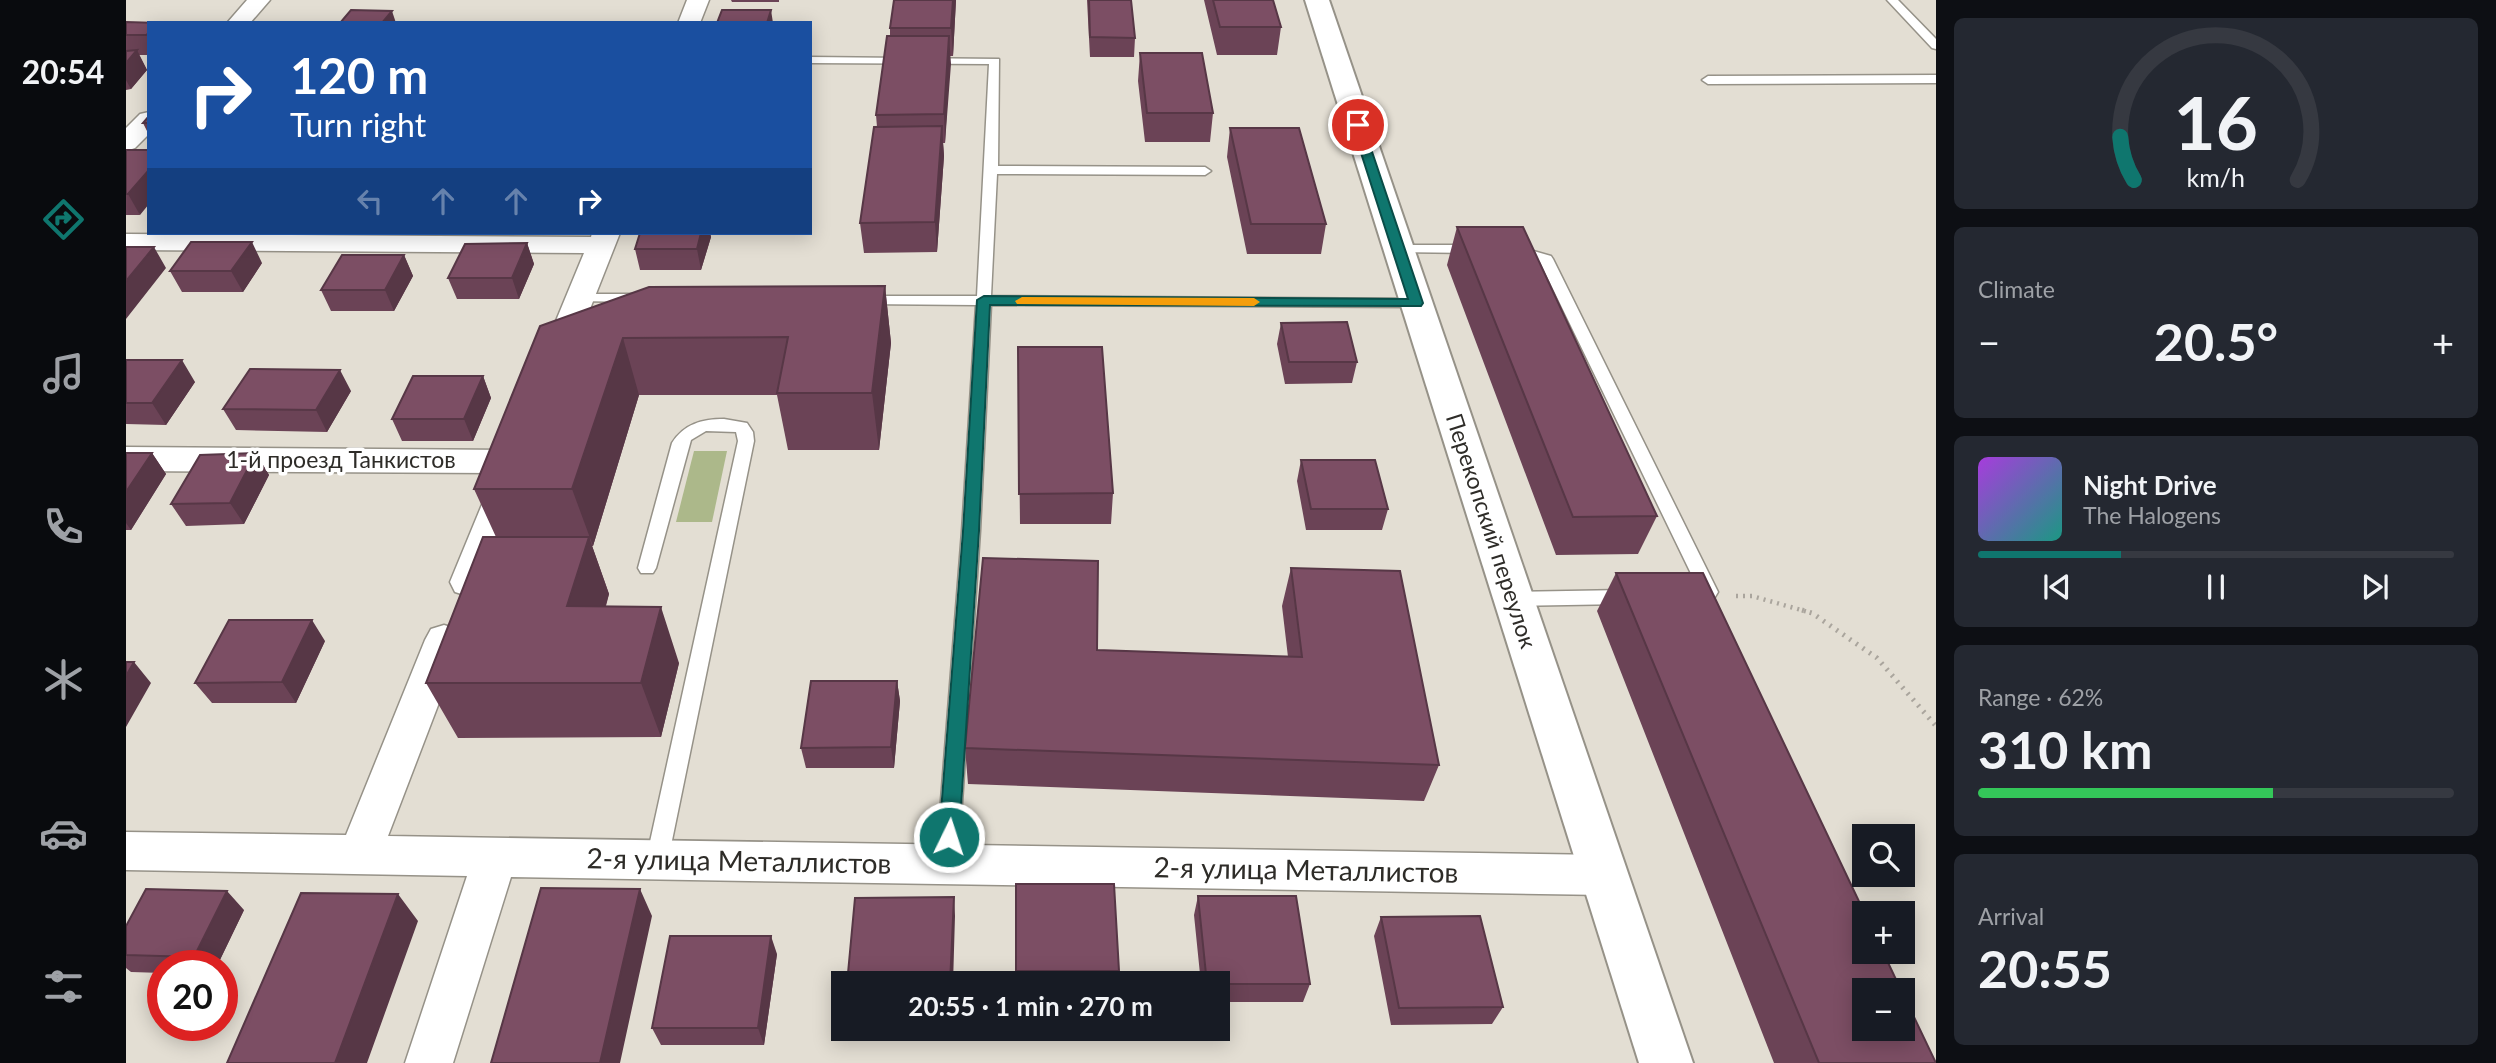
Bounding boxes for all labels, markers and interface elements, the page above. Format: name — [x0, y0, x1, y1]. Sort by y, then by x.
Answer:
text: 120 m — [290, 46, 428, 104]
icon: right — [175, 49, 266, 140]
text: 20:54 — [22, 52, 104, 91]
text: 16 — [2174, 78, 2258, 166]
pin — [1328, 95, 1388, 155]
text: Turn right — [290, 105, 426, 144]
icon: arrive — [1339, 106, 1377, 144]
text: km/h — [2187, 161, 2245, 191]
icon: left — [351, 182, 389, 220]
icon: ahead — [424, 182, 462, 220]
icon: ahead — [497, 182, 535, 220]
icon: right — [570, 182, 608, 220]
icon: directions — [39, 195, 88, 244]
text: Climate — [1978, 275, 2055, 303]
text: 20.5° — [2154, 310, 2278, 372]
text: − — [1978, 319, 2000, 365]
text: + — [2432, 319, 2454, 365]
icon: music — [39, 349, 88, 398]
street label: Перекопский переулок — [1441, 410, 1543, 652]
street label: 1-й проезд Танкистов — [226, 445, 456, 473]
text: Night Drive — [2083, 469, 2217, 501]
text: The Halogens — [2083, 501, 2221, 529]
icon: phone — [39, 502, 88, 551]
icon: previous — [2038, 568, 2076, 606]
icon: pause — [2197, 568, 2235, 606]
icon: next — [2356, 568, 2394, 606]
icon: climate — [39, 655, 88, 704]
text: Range · 62% — [1978, 683, 2103, 711]
text: 310 km — [1978, 718, 2152, 780]
position arrow — [912, 800, 986, 874]
icon: car — [39, 809, 88, 858]
map controls — [1852, 824, 1915, 1041]
button: search — [1852, 824, 1915, 887]
street label: 2-я улица Металлистов — [586, 840, 892, 880]
street label: 2-я улица Металлистов — [1153, 849, 1459, 889]
button: + — [1852, 901, 1915, 964]
text: Arrival — [1978, 902, 2044, 930]
text: 20:55 — [1978, 937, 2112, 999]
speed limit sign: 20 — [147, 950, 238, 1041]
icon: filters — [39, 962, 88, 1011]
button: − — [1852, 978, 1915, 1041]
text: 20:55 · 1 min · 270 m — [908, 990, 1153, 1022]

